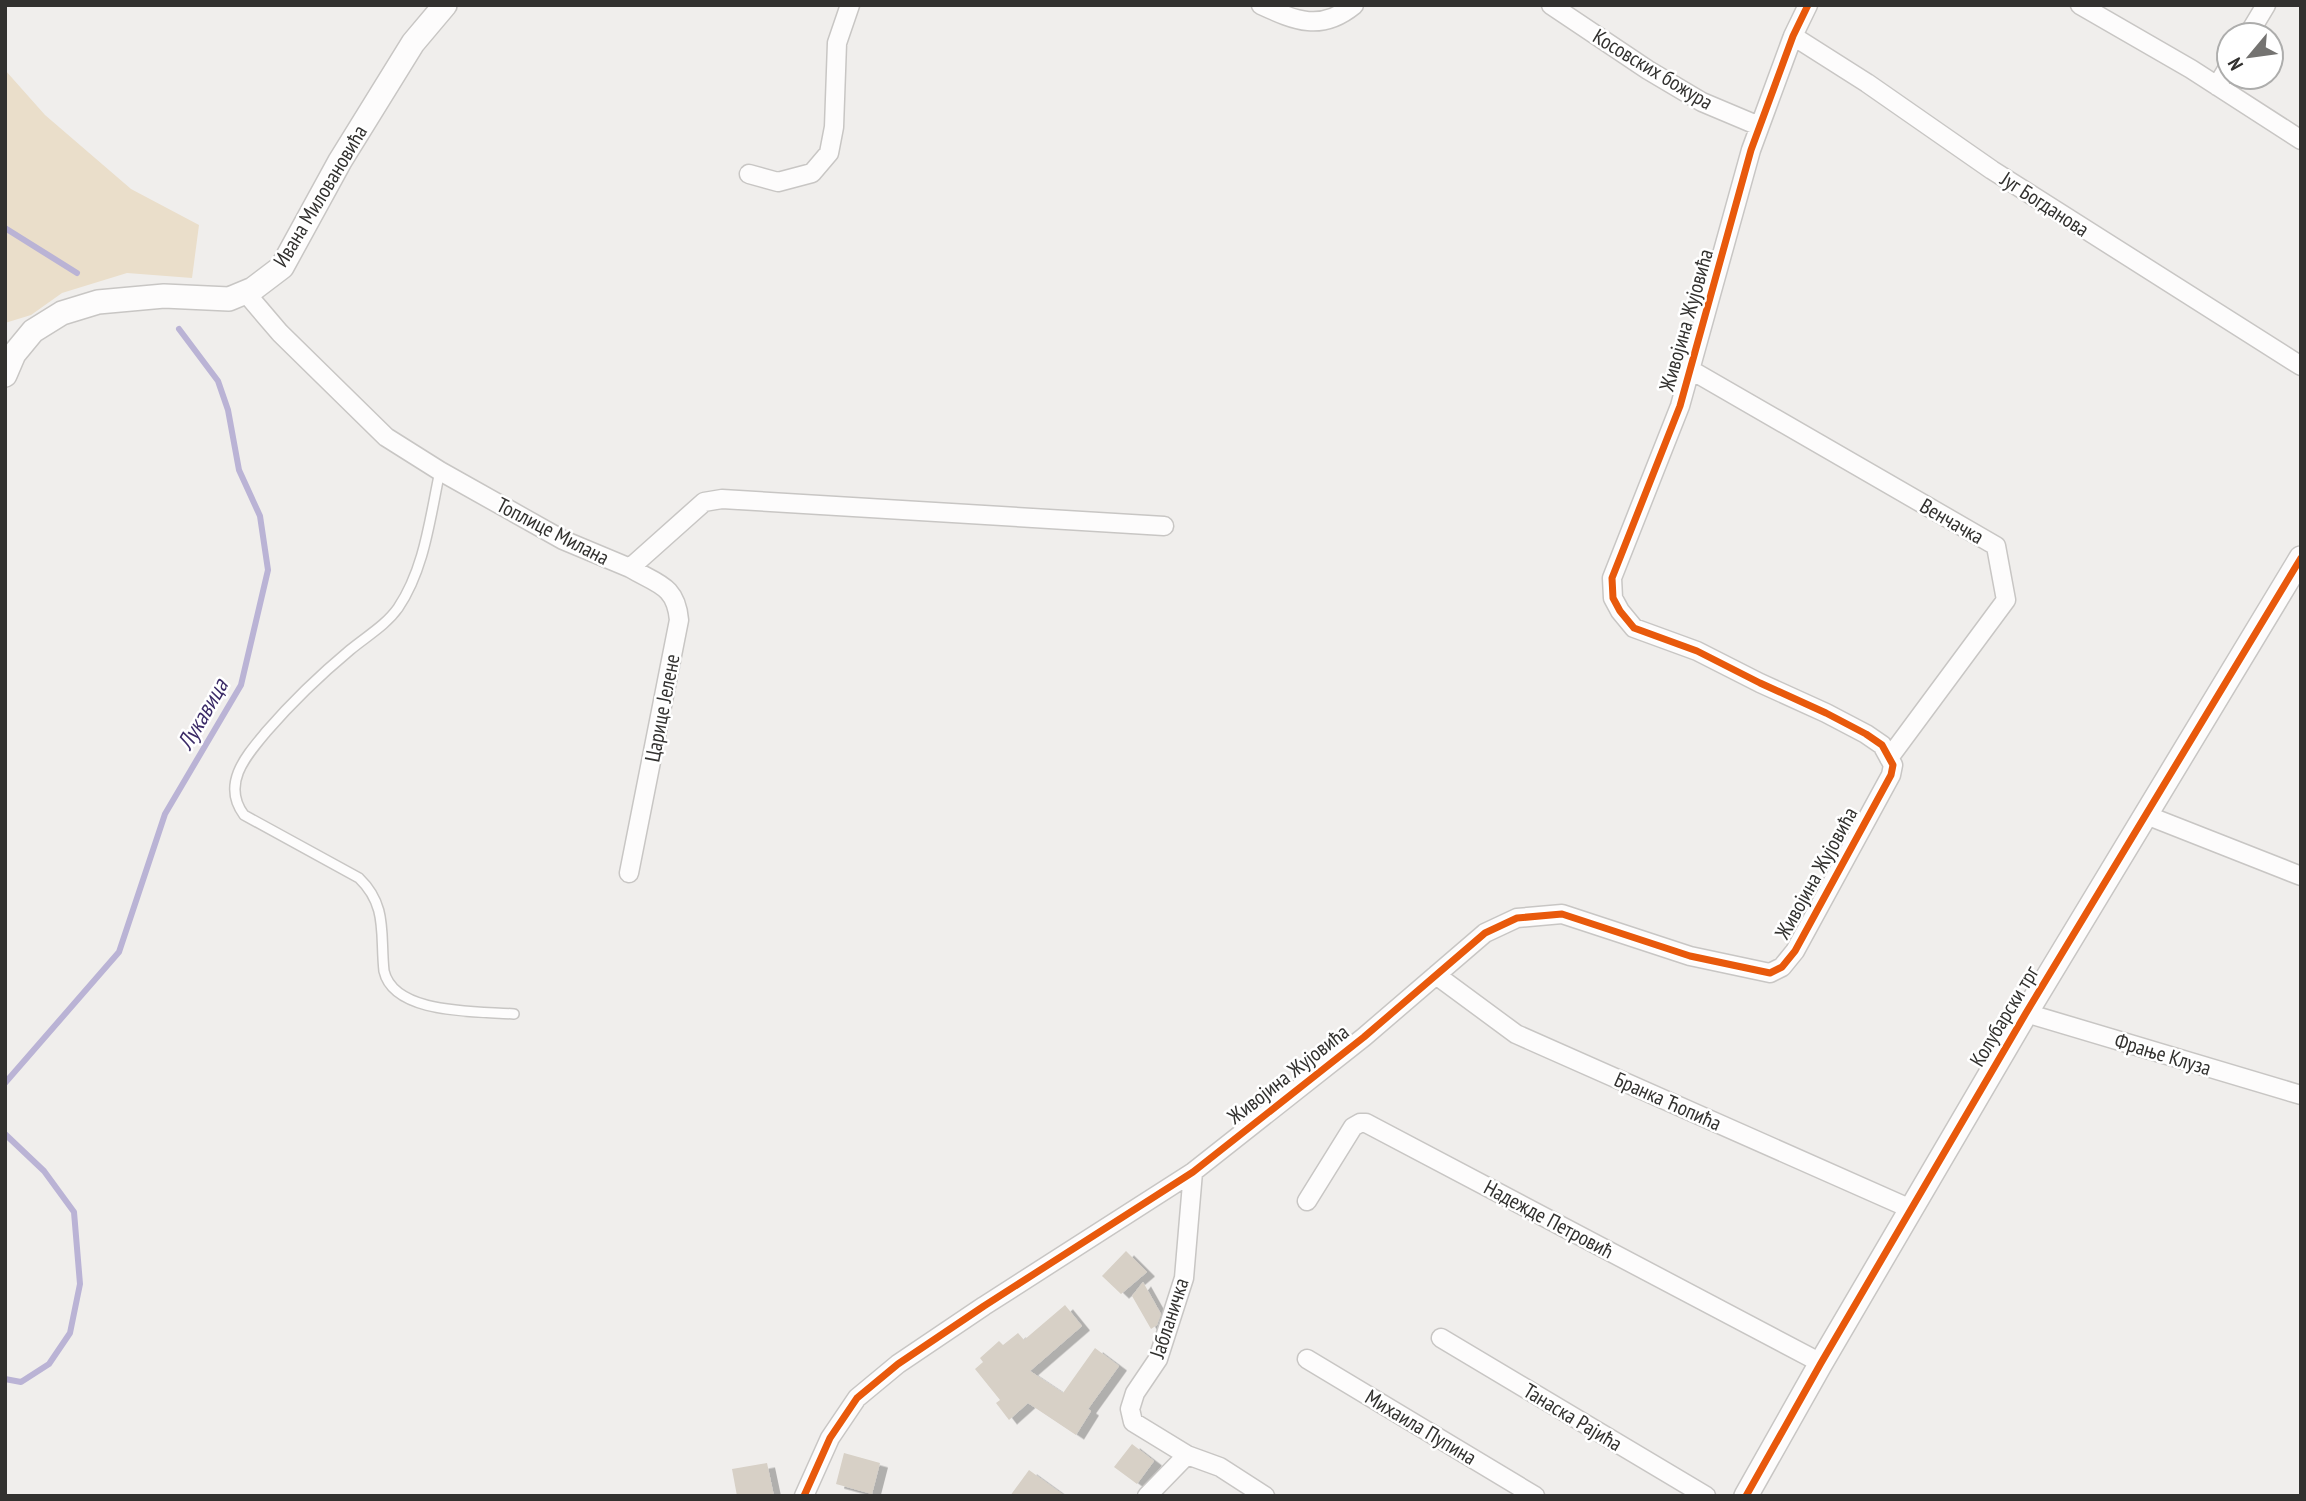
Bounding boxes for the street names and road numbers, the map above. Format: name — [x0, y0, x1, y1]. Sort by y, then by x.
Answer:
street label: Косовских божура — [1588, 23, 1718, 115]
street label: Ивана Миловановића — [267, 120, 373, 272]
street label: Југ Богданова — [1995, 165, 2094, 243]
street label: Живојина Жујовића — [1653, 246, 1719, 395]
street label: Топлице Милана — [492, 491, 614, 571]
street label: Венчачка — [1915, 492, 1989, 550]
street label: Царице Јелене — [638, 652, 686, 764]
street label: Живојина Жујовића — [1768, 802, 1863, 945]
street label: Колубарски трг — [1963, 960, 2045, 1071]
street label: Живојина Жујовића — [1221, 1018, 1354, 1130]
street label: Фрање Клуза — [2112, 1027, 2214, 1081]
street label: Бранка Ћопића — [1610, 1065, 1726, 1137]
street label: Надежде Петровић — [1479, 1173, 1619, 1265]
street label: Јабланичка — [1143, 1275, 1195, 1362]
street label: Танаска Рајића — [1519, 1377, 1627, 1457]
street label: Михаила Пупина — [1360, 1383, 1482, 1471]

